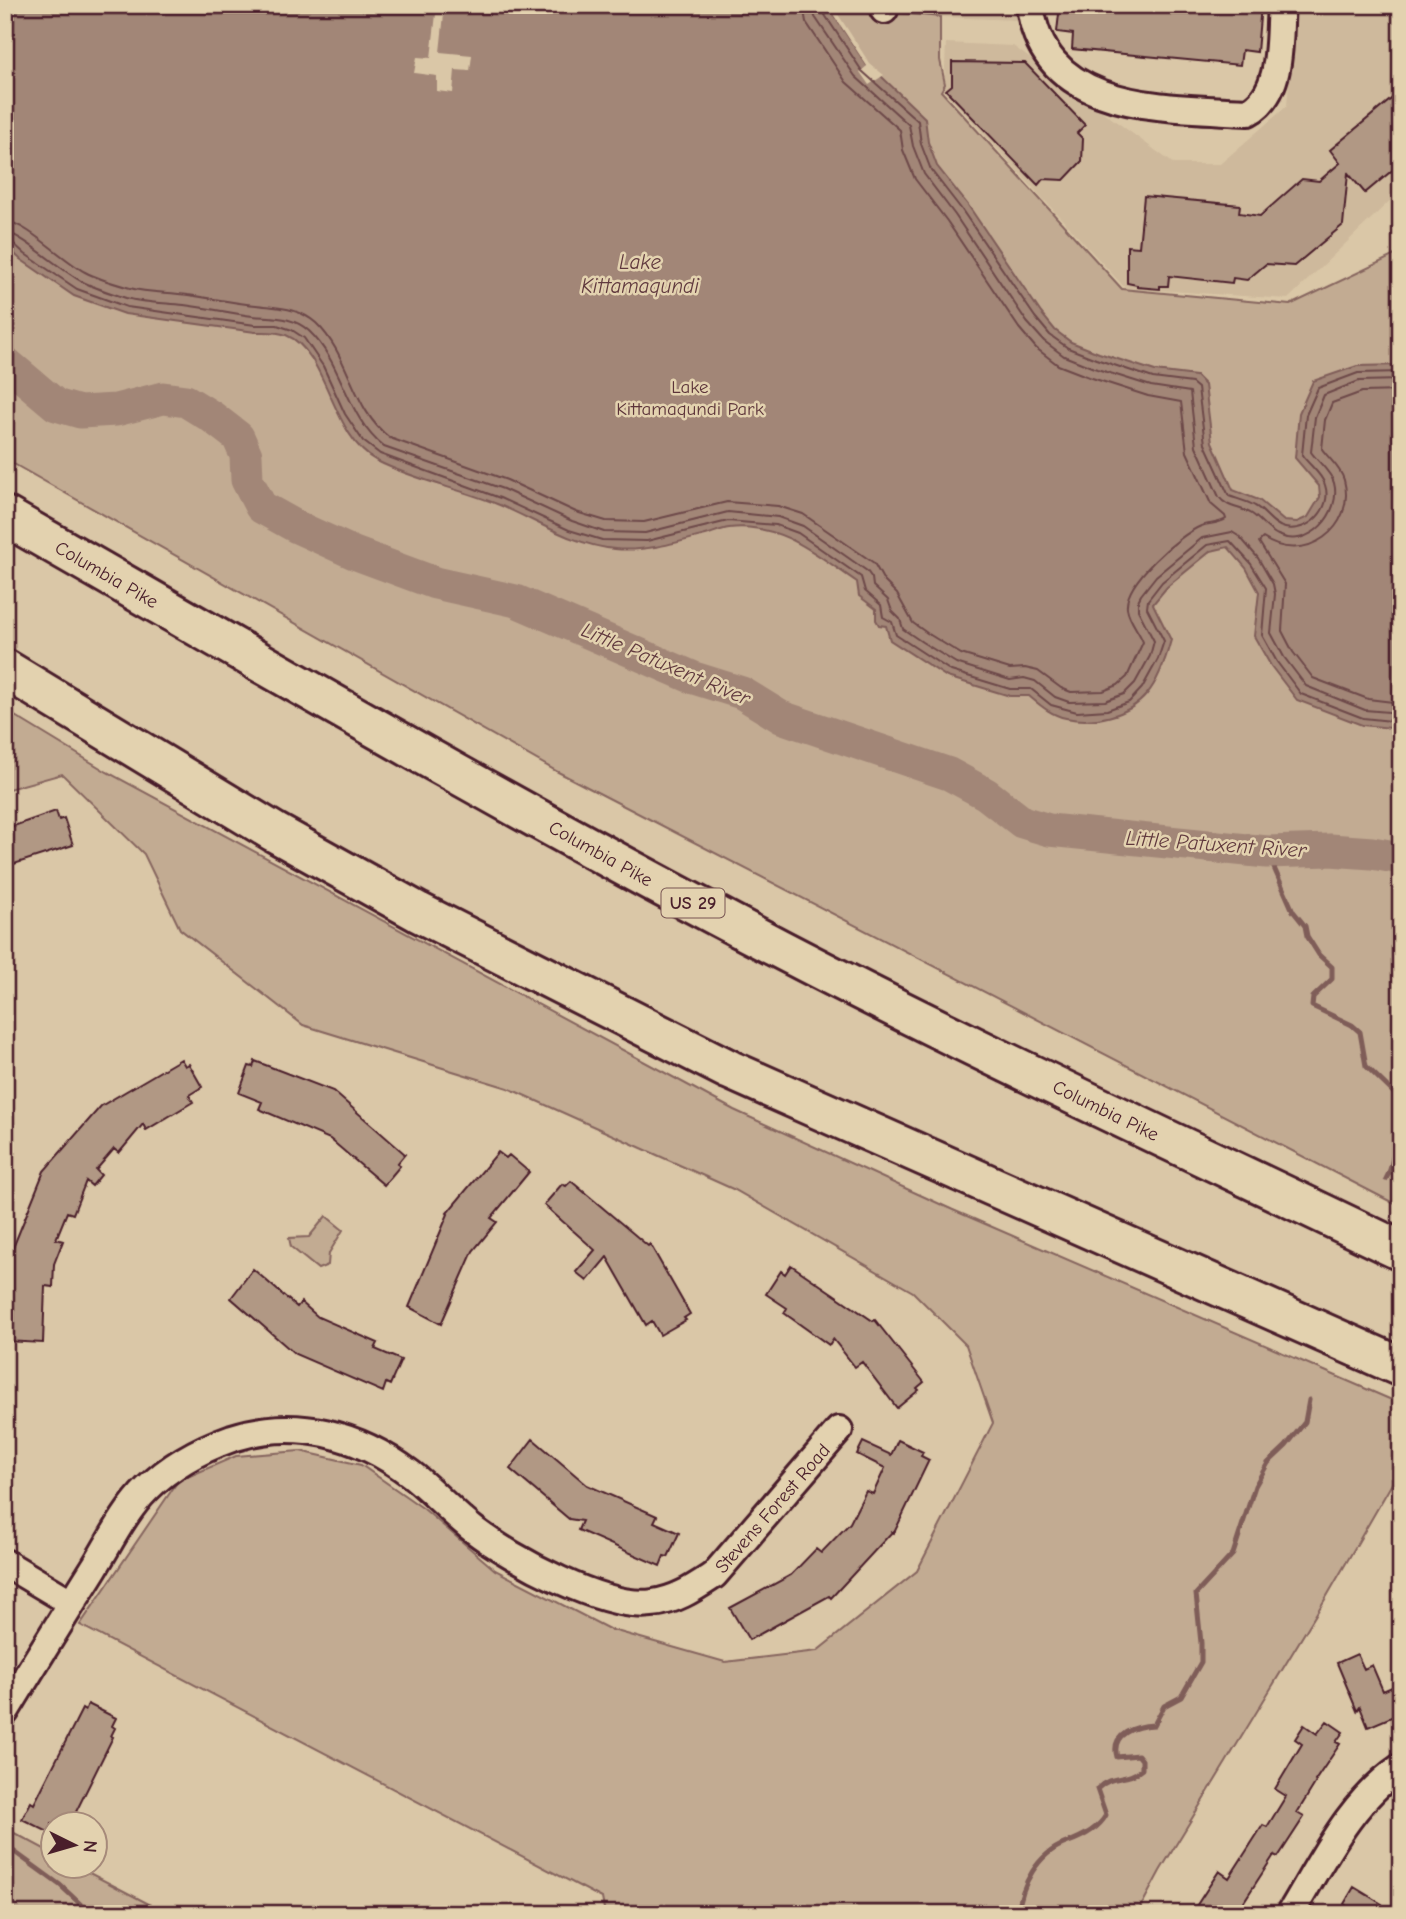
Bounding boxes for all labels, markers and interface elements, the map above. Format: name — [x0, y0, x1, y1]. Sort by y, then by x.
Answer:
water label: Lake Kittamaqundi — [581, 250, 699, 298]
park label: Lake Kittamaqundi Park — [616, 376, 765, 420]
street label: Columbia Pike — [51, 537, 162, 613]
water label: Little Patuxent River — [578, 618, 755, 711]
street label: Columbia Pike — [545, 816, 656, 891]
water label: Little Patuxent River — [1125, 826, 1309, 862]
road number: US 29 — [662, 888, 724, 918]
street label: Columbia Pike — [1049, 1076, 1162, 1146]
street label: Stevens Forest Road — [711, 1440, 835, 1578]
north arrow — [38, 1811, 108, 1881]
text: N — [78, 1839, 101, 1854]

